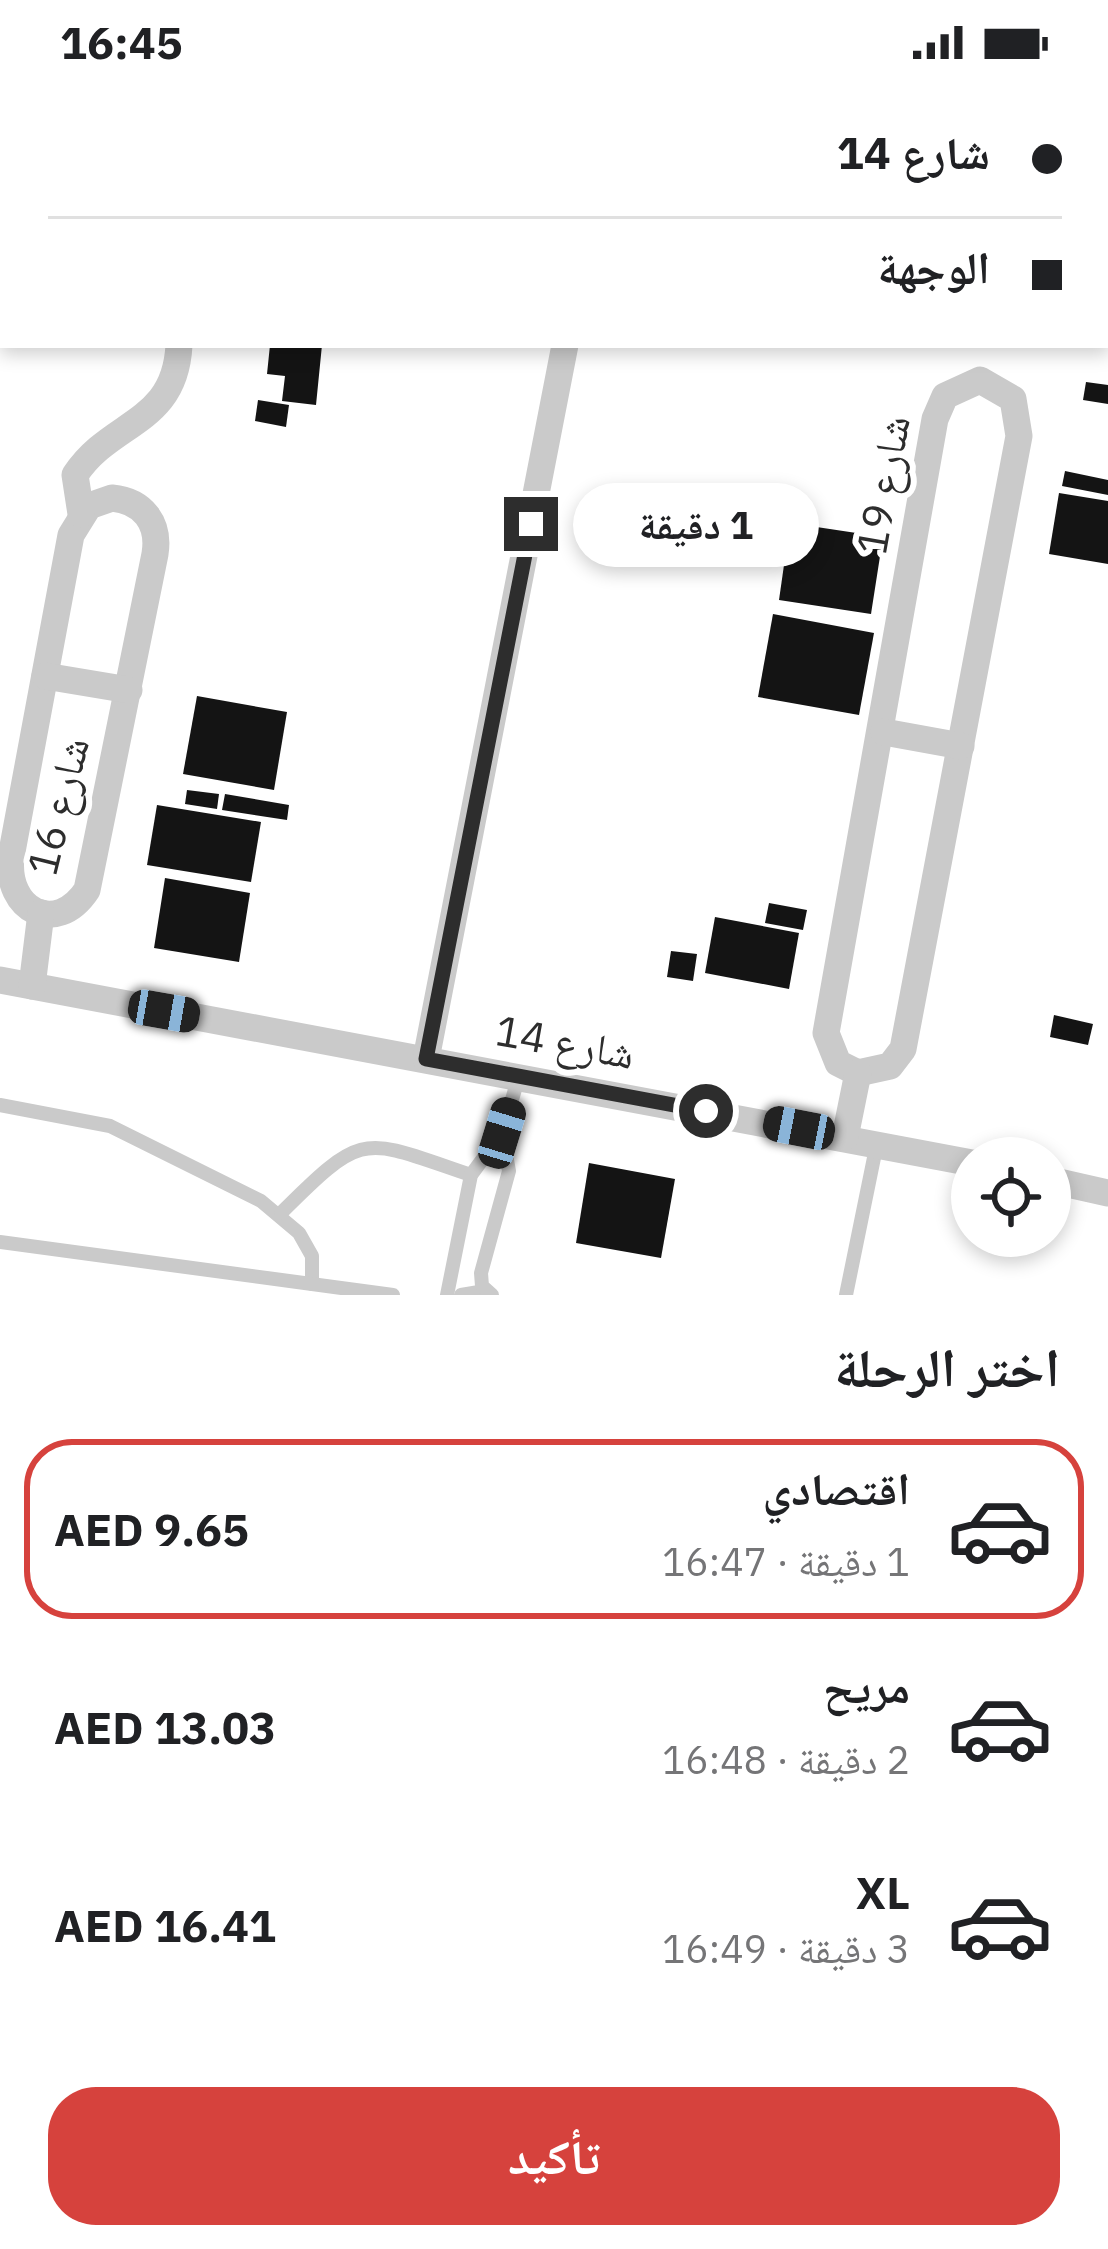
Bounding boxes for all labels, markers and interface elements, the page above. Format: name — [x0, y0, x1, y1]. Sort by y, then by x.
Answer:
text: 16:45 — [60, 13, 183, 71]
text: شارع 14 — [837, 123, 990, 181]
text: الوجهة — [877, 238, 990, 296]
street label: شارع 19 — [843, 411, 922, 559]
callout: 1 دقيقة — [573, 482, 819, 566]
route end — [504, 497, 558, 551]
text: 1 دقيقة — [639, 499, 753, 550]
street label: شارع 16 — [14, 731, 101, 881]
car — [125, 987, 203, 1035]
street label: شارع 14 — [491, 1002, 639, 1081]
route start — [679, 1084, 733, 1138]
car — [474, 1093, 530, 1173]
car — [760, 1103, 838, 1153]
map controls — [951, 1137, 1071, 1257]
button: locate — [951, 1137, 1071, 1257]
text: اختر الرحلة — [834, 1332, 1060, 1402]
text: اقتصادي — [763, 1459, 910, 1517]
icon: car — [946, 1475, 1054, 1583]
text: AED 9.65 — [54, 1500, 249, 1558]
text: 1 دقيقة · 16:47 — [662, 1536, 910, 1587]
text: مريح — [823, 1657, 910, 1715]
icon: car — [946, 1673, 1054, 1781]
text: AED 13.03 — [54, 1698, 276, 1756]
text: 2 دقيقة · 16:48 — [662, 1734, 910, 1785]
text: XL — [856, 1863, 910, 1921]
icon: car — [946, 1871, 1054, 1979]
text: AED 16.41 — [54, 1896, 276, 1954]
text: 3 دقيقة · 16:49 — [662, 1923, 910, 1974]
button: تأكيد — [48, 2087, 1060, 2225]

